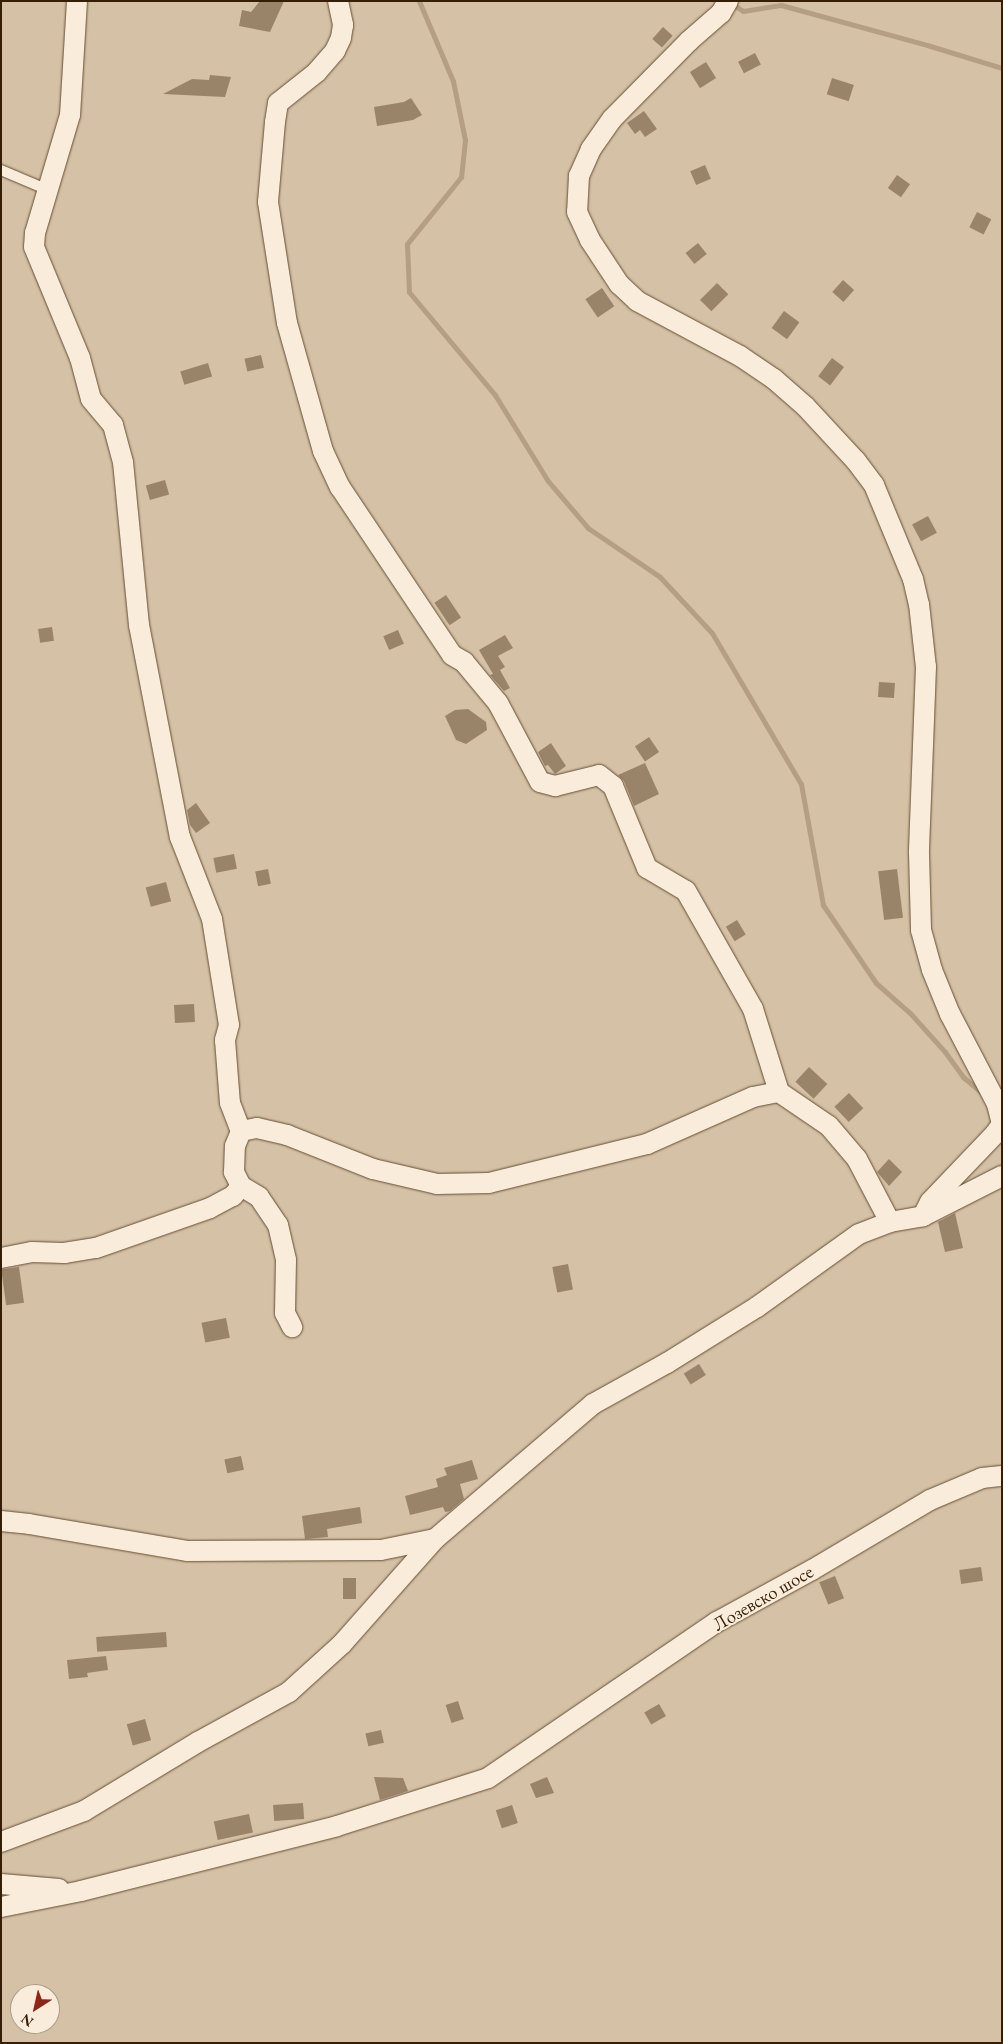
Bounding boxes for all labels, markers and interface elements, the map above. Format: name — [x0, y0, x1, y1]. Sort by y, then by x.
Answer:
street label: Лозевско шосе — [709, 1560, 817, 1636]
north arrow — [10, 1984, 60, 2034]
text: N — [17, 2010, 37, 2031]

